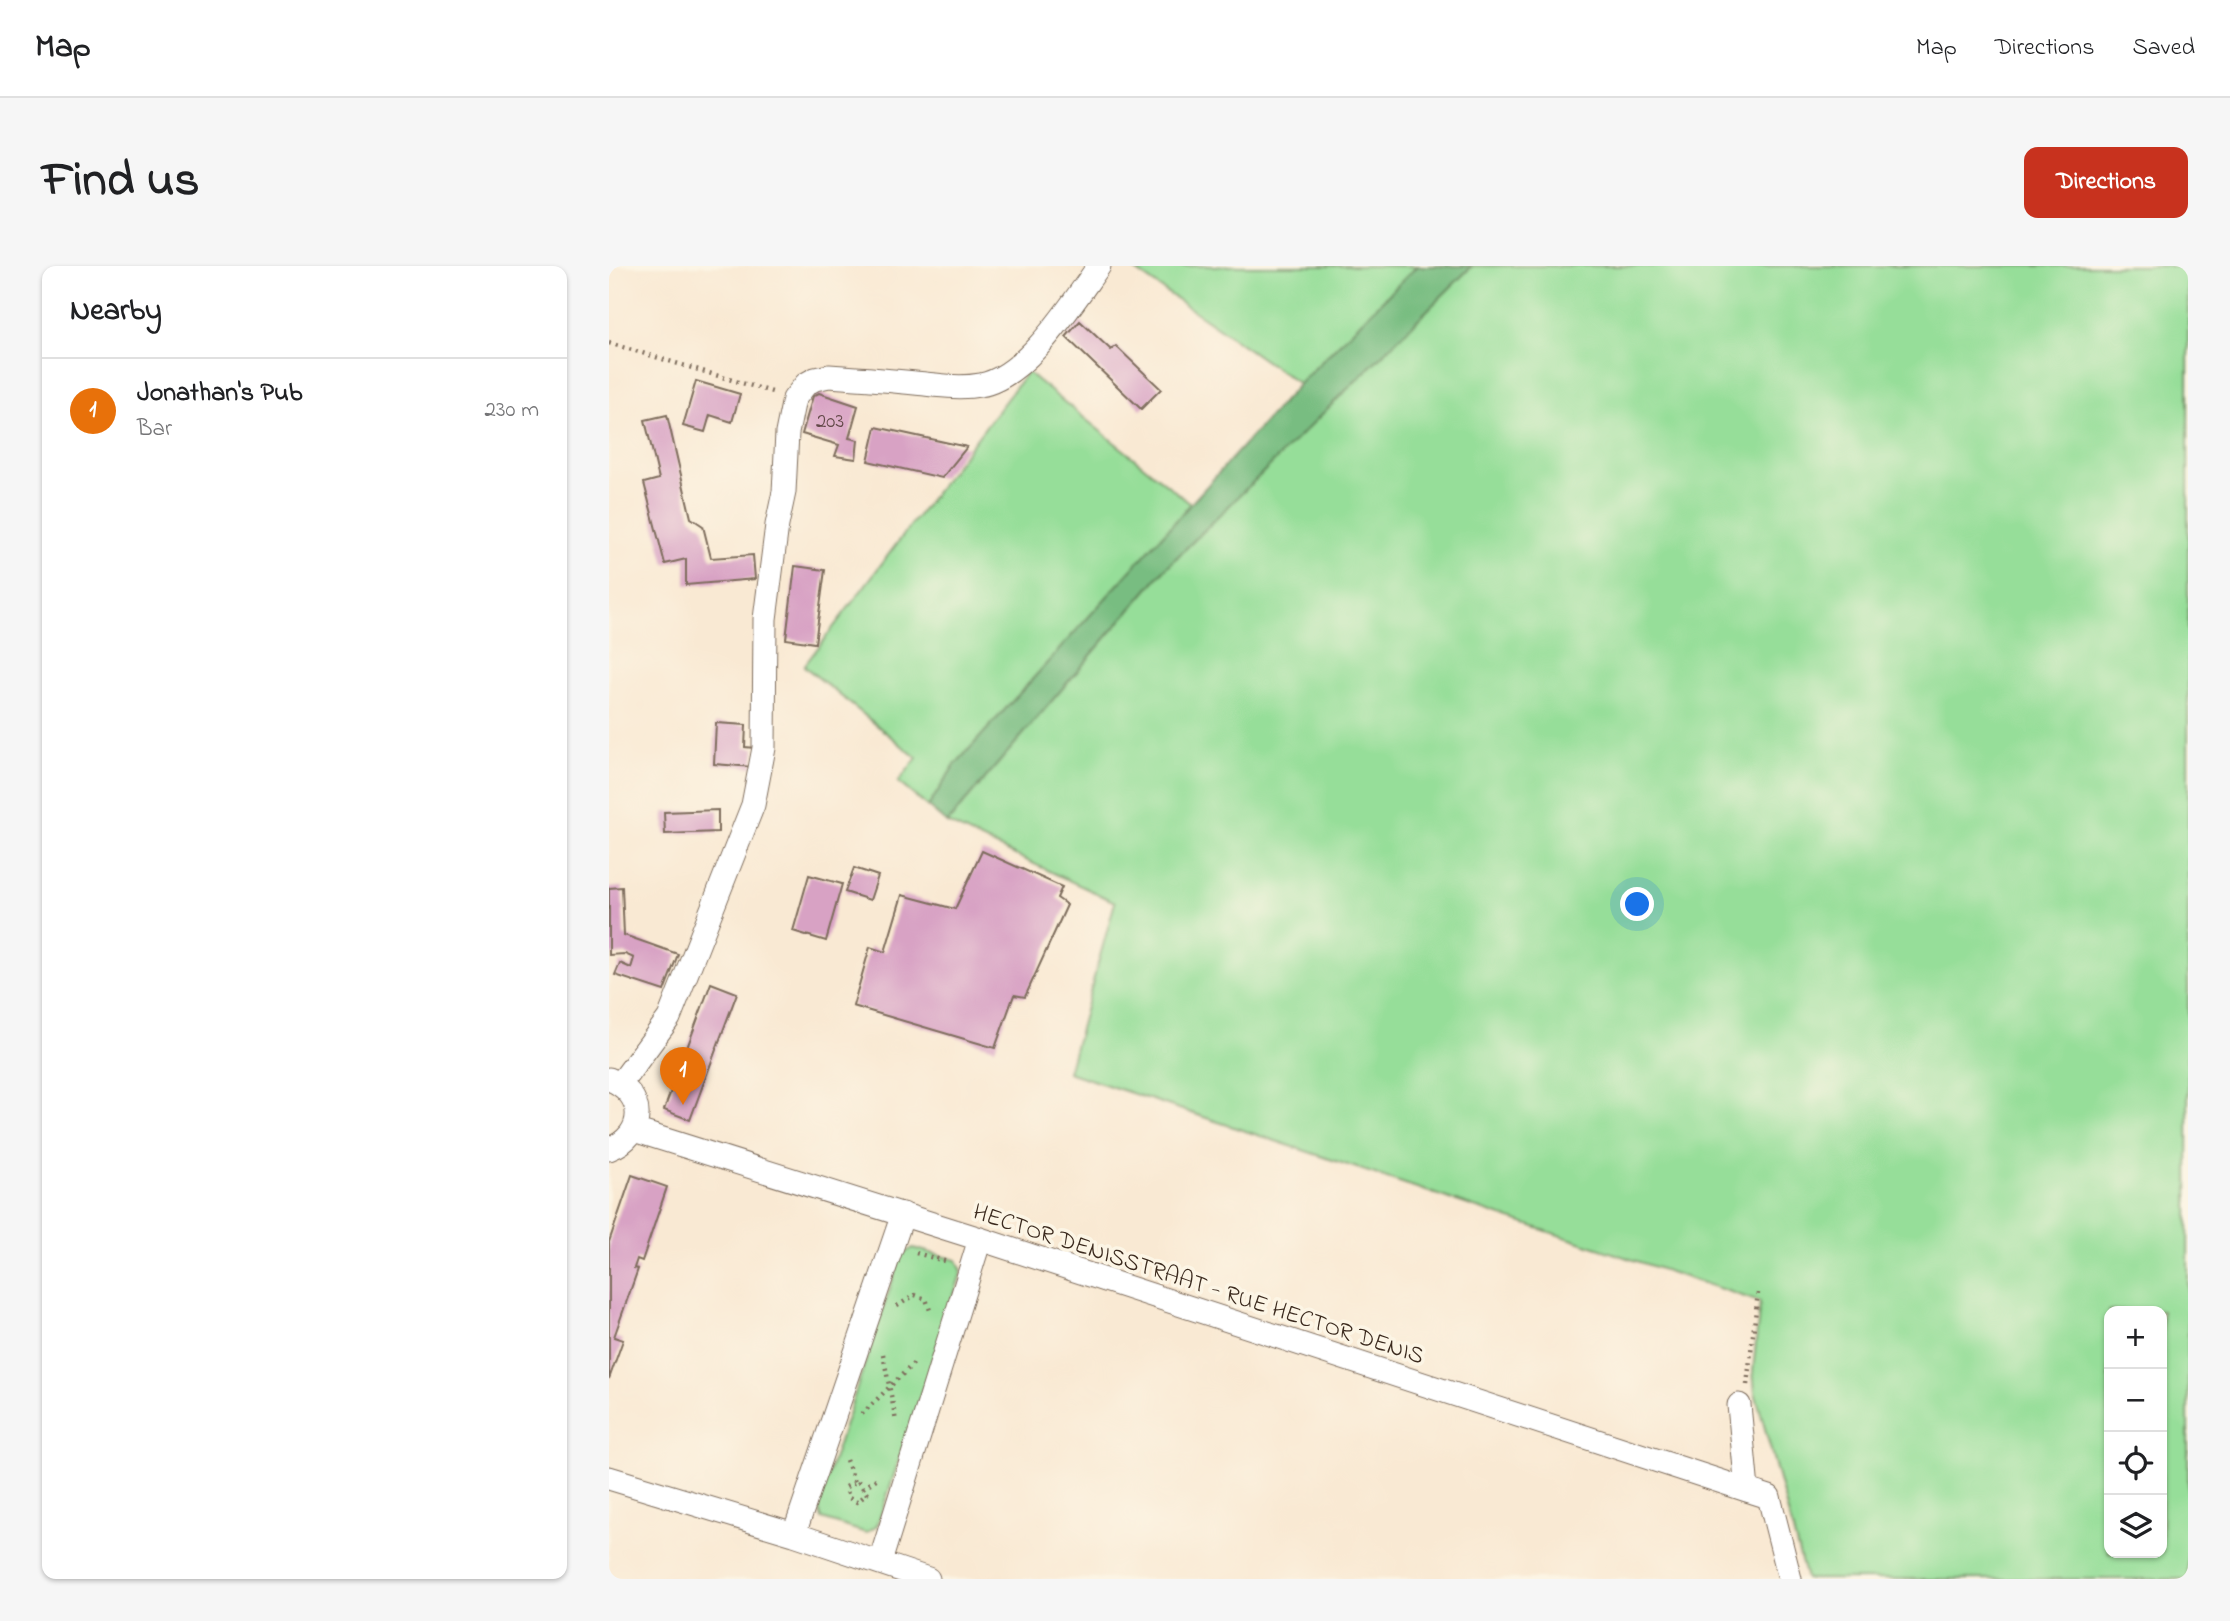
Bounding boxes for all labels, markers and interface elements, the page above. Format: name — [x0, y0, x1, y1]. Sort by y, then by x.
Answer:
text: Map — [35, 24, 91, 72]
text: Map — [1916, 31, 1957, 66]
text: Directions — [1995, 31, 2094, 66]
text: Saved — [2132, 31, 2195, 66]
text: Find us — [42, 146, 199, 218]
button: Directions — [2024, 147, 2188, 218]
text: Nearby — [70, 290, 162, 334]
text: Jonathan's Pub — [137, 375, 302, 413]
text: 1 — [89, 394, 97, 427]
text: 230 m — [485, 394, 539, 427]
house number: 203 — [816, 407, 844, 437]
text: Bar — [137, 413, 172, 446]
your location — [1620, 887, 1654, 921]
pin: 1 — [660, 1047, 706, 1105]
street label: HECTOR DENISSTRAAT - RUE HECTOR DENIS — [968, 1196, 1428, 1375]
map controls — [2104, 1306, 2167, 1558]
button: + — [2104, 1306, 2167, 1369]
button: − — [2104, 1369, 2167, 1432]
button: locate — [2104, 1432, 2167, 1495]
button: layers — [2104, 1495, 2167, 1558]

